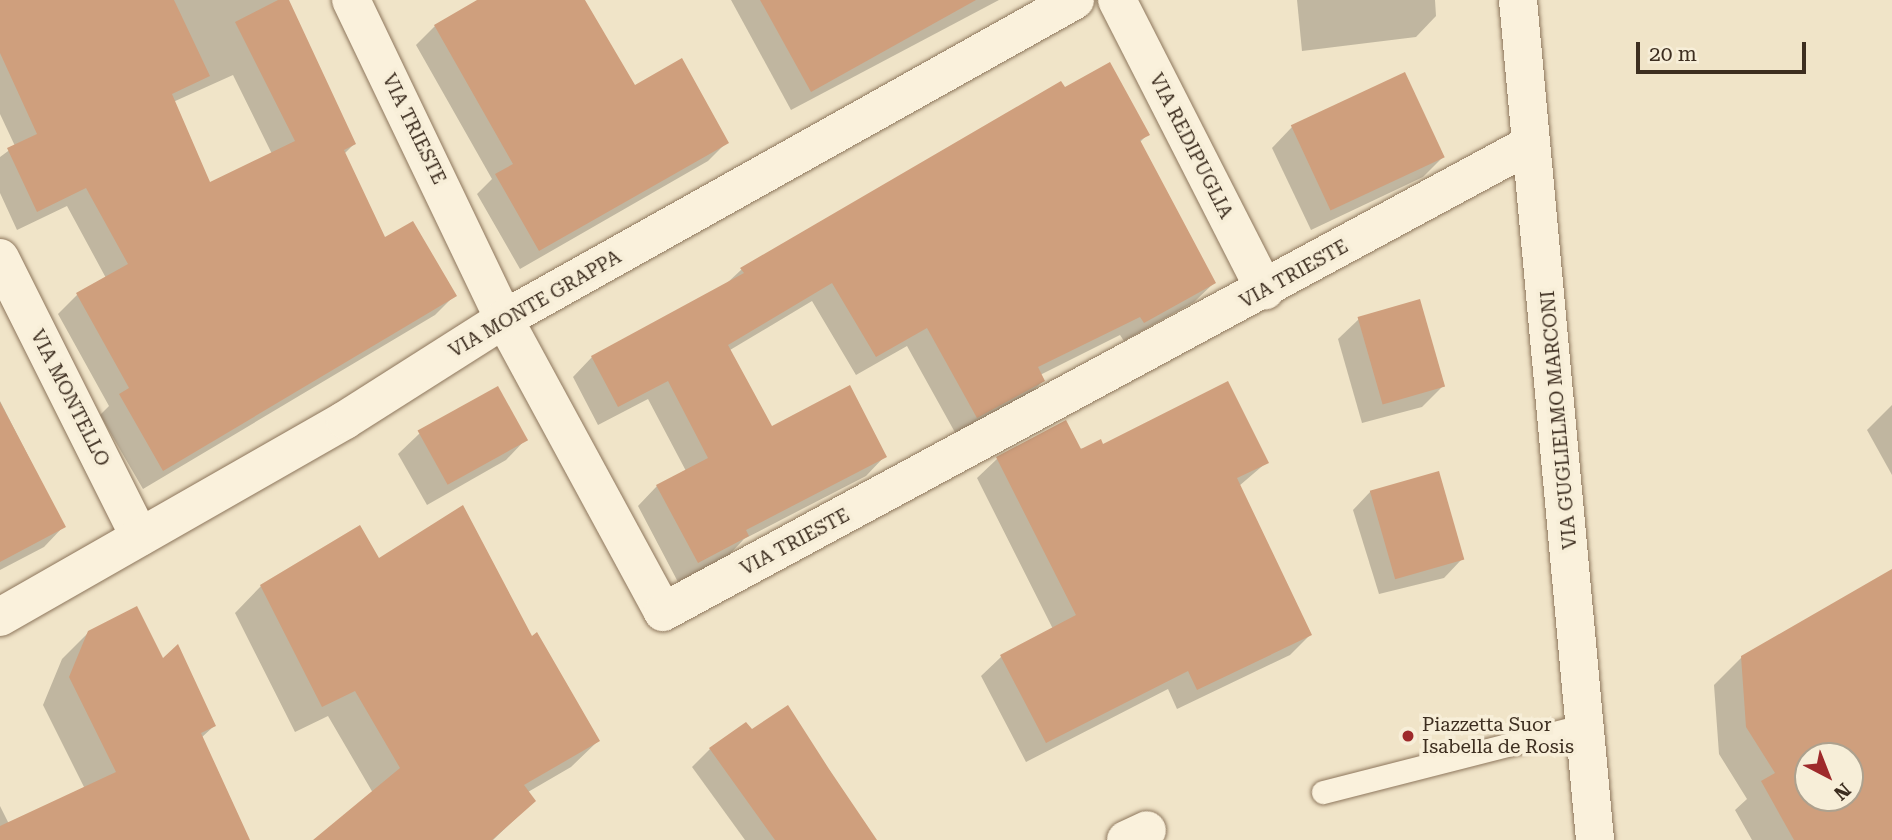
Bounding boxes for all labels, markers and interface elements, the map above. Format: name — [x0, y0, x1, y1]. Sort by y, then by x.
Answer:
scale bar — [1640, 28, 1810, 72]
text: 20 m — [1649, 42, 1697, 66]
street label: VIA TRIESTE — [377, 70, 451, 188]
street label: VIA REDIPUGLIA — [1145, 70, 1237, 222]
street label: VIA TRIESTE — [1236, 235, 1352, 313]
street label: VIA MONTE GRAPPA — [445, 245, 625, 363]
street label: VIA GUGLIELMO MARCONI — [1536, 290, 1582, 550]
street label: VIA MONTELLO — [26, 326, 114, 470]
street label: VIA TRIESTE — [737, 504, 853, 580]
place label: Piazzetta Suor Isabella de Rosis — [1422, 714, 1574, 758]
marker: Piazzetta Suor Isabella de Rosis — [1400, 728, 1416, 744]
north arrow — [1794, 742, 1864, 812]
text: N — [1829, 778, 1855, 805]

